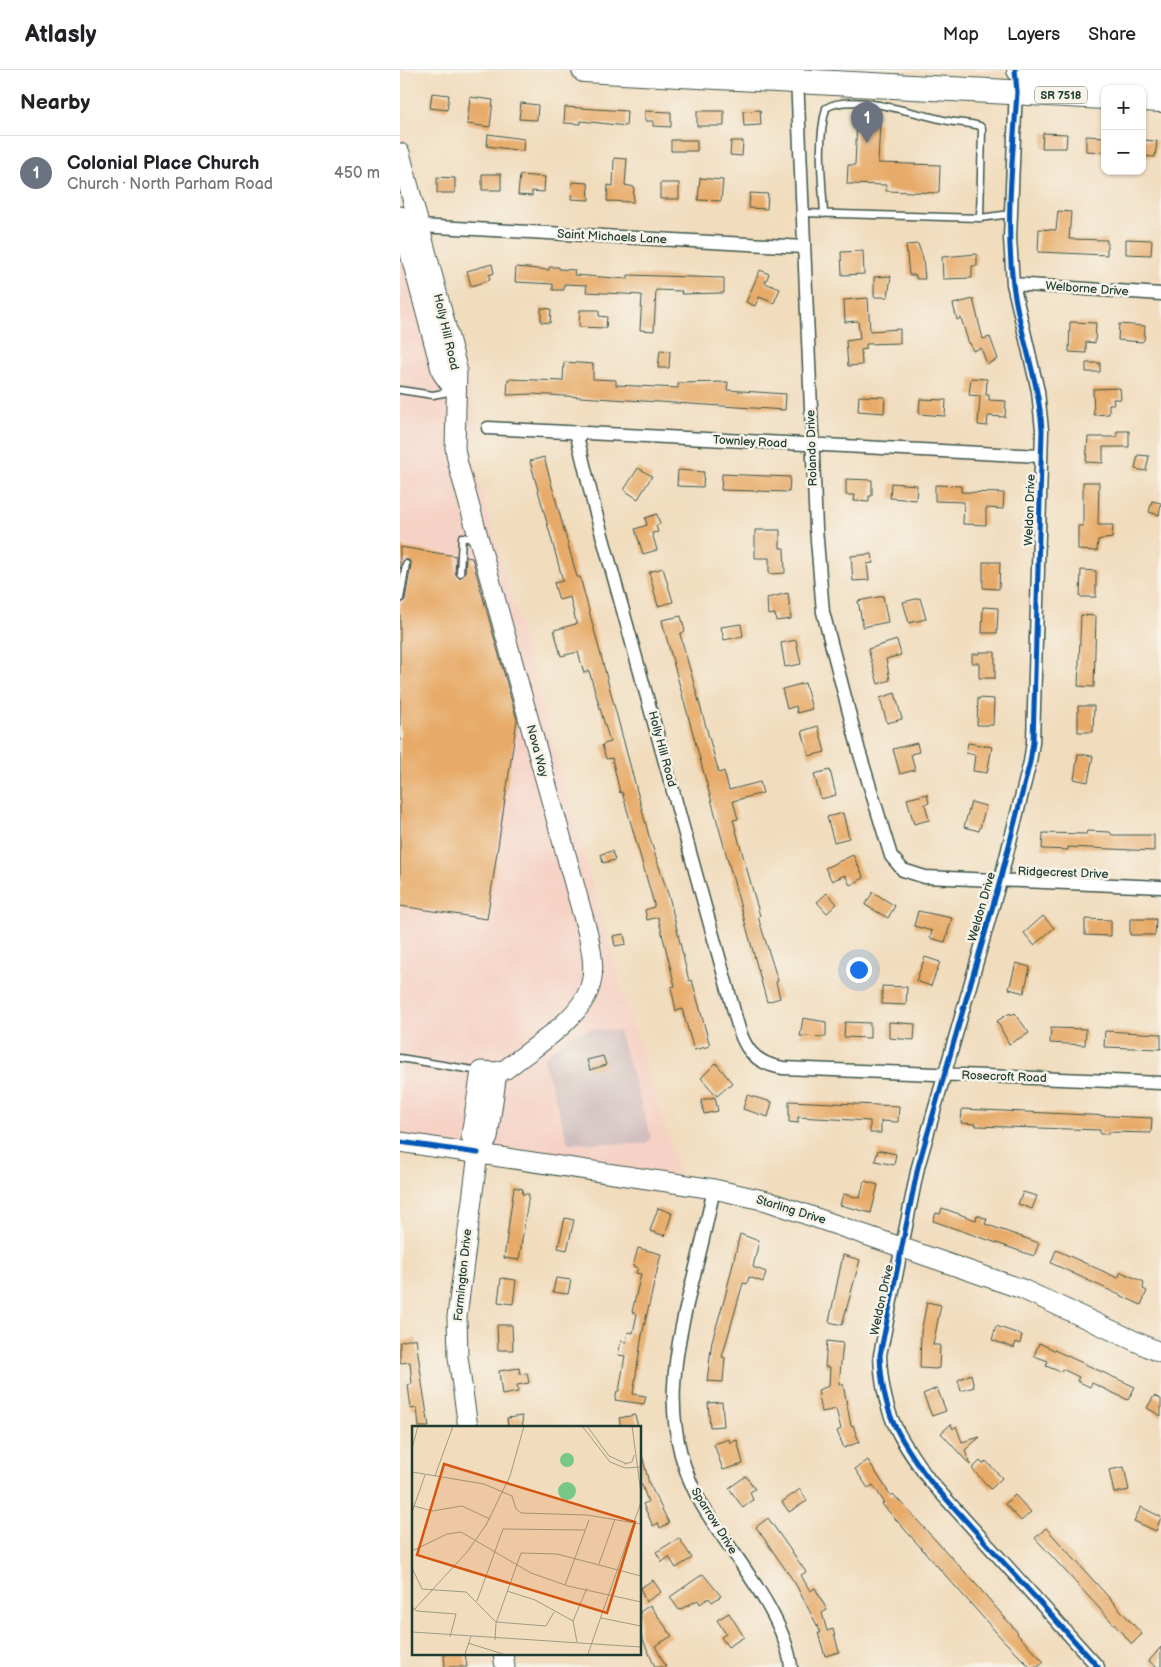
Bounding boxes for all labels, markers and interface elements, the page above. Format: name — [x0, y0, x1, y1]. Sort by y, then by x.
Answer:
text: Atlasly — [25, 20, 96, 49]
text: Map — [943, 24, 979, 45]
text: Layers — [1007, 24, 1060, 45]
text: Share — [1088, 24, 1136, 45]
map controls — [1101, 85, 1146, 175]
button: + — [1101, 85, 1146, 130]
road number: SR 7518 — [1035, 86, 1087, 104]
text: Nearby — [20, 90, 90, 115]
pin: 1 — [851, 102, 883, 143]
button: − — [1101, 130, 1146, 175]
text: Colonial Place Church — [67, 152, 259, 175]
text: 1 — [33, 164, 39, 183]
text: 450 m — [334, 164, 380, 183]
text: Church · North Parham Road — [67, 175, 273, 194]
street label: Saint Michaels Lane — [557, 227, 667, 247]
street label: Welborne Drive — [1045, 279, 1129, 299]
street label: Holly Hill Road — [430, 292, 462, 372]
street label: Rolando Drive — [803, 409, 821, 487]
street label: Townley Road — [713, 433, 787, 451]
street label: Weldon Drive — [1021, 474, 1039, 546]
street label: Holly Hill Road — [645, 709, 679, 789]
street label: Nova Way — [523, 723, 551, 779]
street label: Ridgecrest Drive — [1017, 864, 1109, 882]
street label: Weldon Drive — [965, 870, 999, 944]
your location — [846, 957, 872, 983]
street label: Rosecroft Road — [961, 1068, 1047, 1086]
street label: Starling Drive — [754, 1192, 828, 1228]
street label: Farmington Drive — [451, 1228, 475, 1322]
street label: Weldon Drive — [867, 1263, 897, 1337]
inset map — [412, 1426, 641, 1654]
street label: Sparrow Drive — [688, 1485, 740, 1557]

